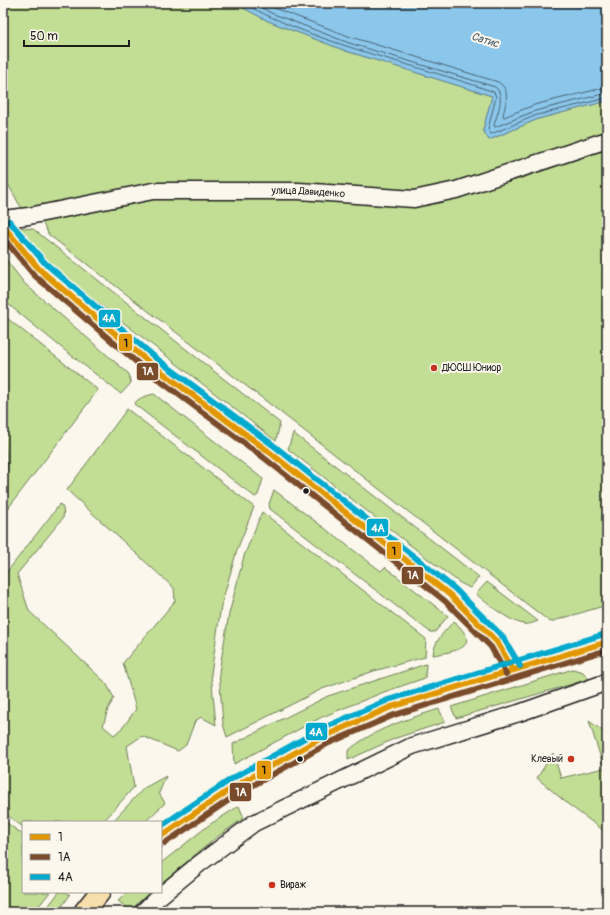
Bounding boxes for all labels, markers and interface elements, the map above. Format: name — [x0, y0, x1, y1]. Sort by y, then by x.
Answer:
scale bar — [24, 22, 129, 48]
text: 50 m — [30, 29, 58, 44]
water label: Сатис — [470, 30, 502, 51]
street label: улица Давиденко — [271, 185, 346, 200]
line badge: 4А — [98, 309, 121, 328]
text: 4А — [101, 312, 117, 325]
line badge: 1 — [118, 333, 133, 352]
text: 1 — [124, 337, 128, 350]
line badge: 1А — [136, 362, 159, 381]
place label: ДЮСШ Юниор — [441, 362, 502, 374]
marker: ДЮСШ Юниор — [429, 363, 439, 373]
text: 1А — [142, 365, 155, 378]
unlabelled marker — [301, 486, 311, 496]
line badge: 4А — [366, 518, 389, 537]
text: 4А — [370, 522, 386, 535]
line badge: 1 — [386, 541, 402, 560]
text: 1 — [392, 545, 396, 558]
line badge: 1А — [401, 566, 424, 585]
text: 1А — [407, 569, 420, 582]
line badge: 4А — [305, 722, 328, 741]
text: 4А — [308, 726, 324, 739]
place label: Клевый — [531, 753, 563, 765]
unlabelled marker — [295, 754, 305, 764]
marker: Клевый — [566, 754, 576, 764]
line badge: 1 — [256, 760, 272, 780]
text: 1 — [262, 764, 266, 777]
line badge: 1А — [229, 782, 252, 802]
text: 1А — [235, 786, 248, 799]
legend — [22, 821, 162, 893]
text: 1 — [58, 830, 63, 845]
text: 1А — [58, 850, 71, 865]
text: 4А — [58, 870, 73, 885]
place label: Вираж — [280, 879, 306, 891]
marker: Вираж — [267, 880, 277, 890]

